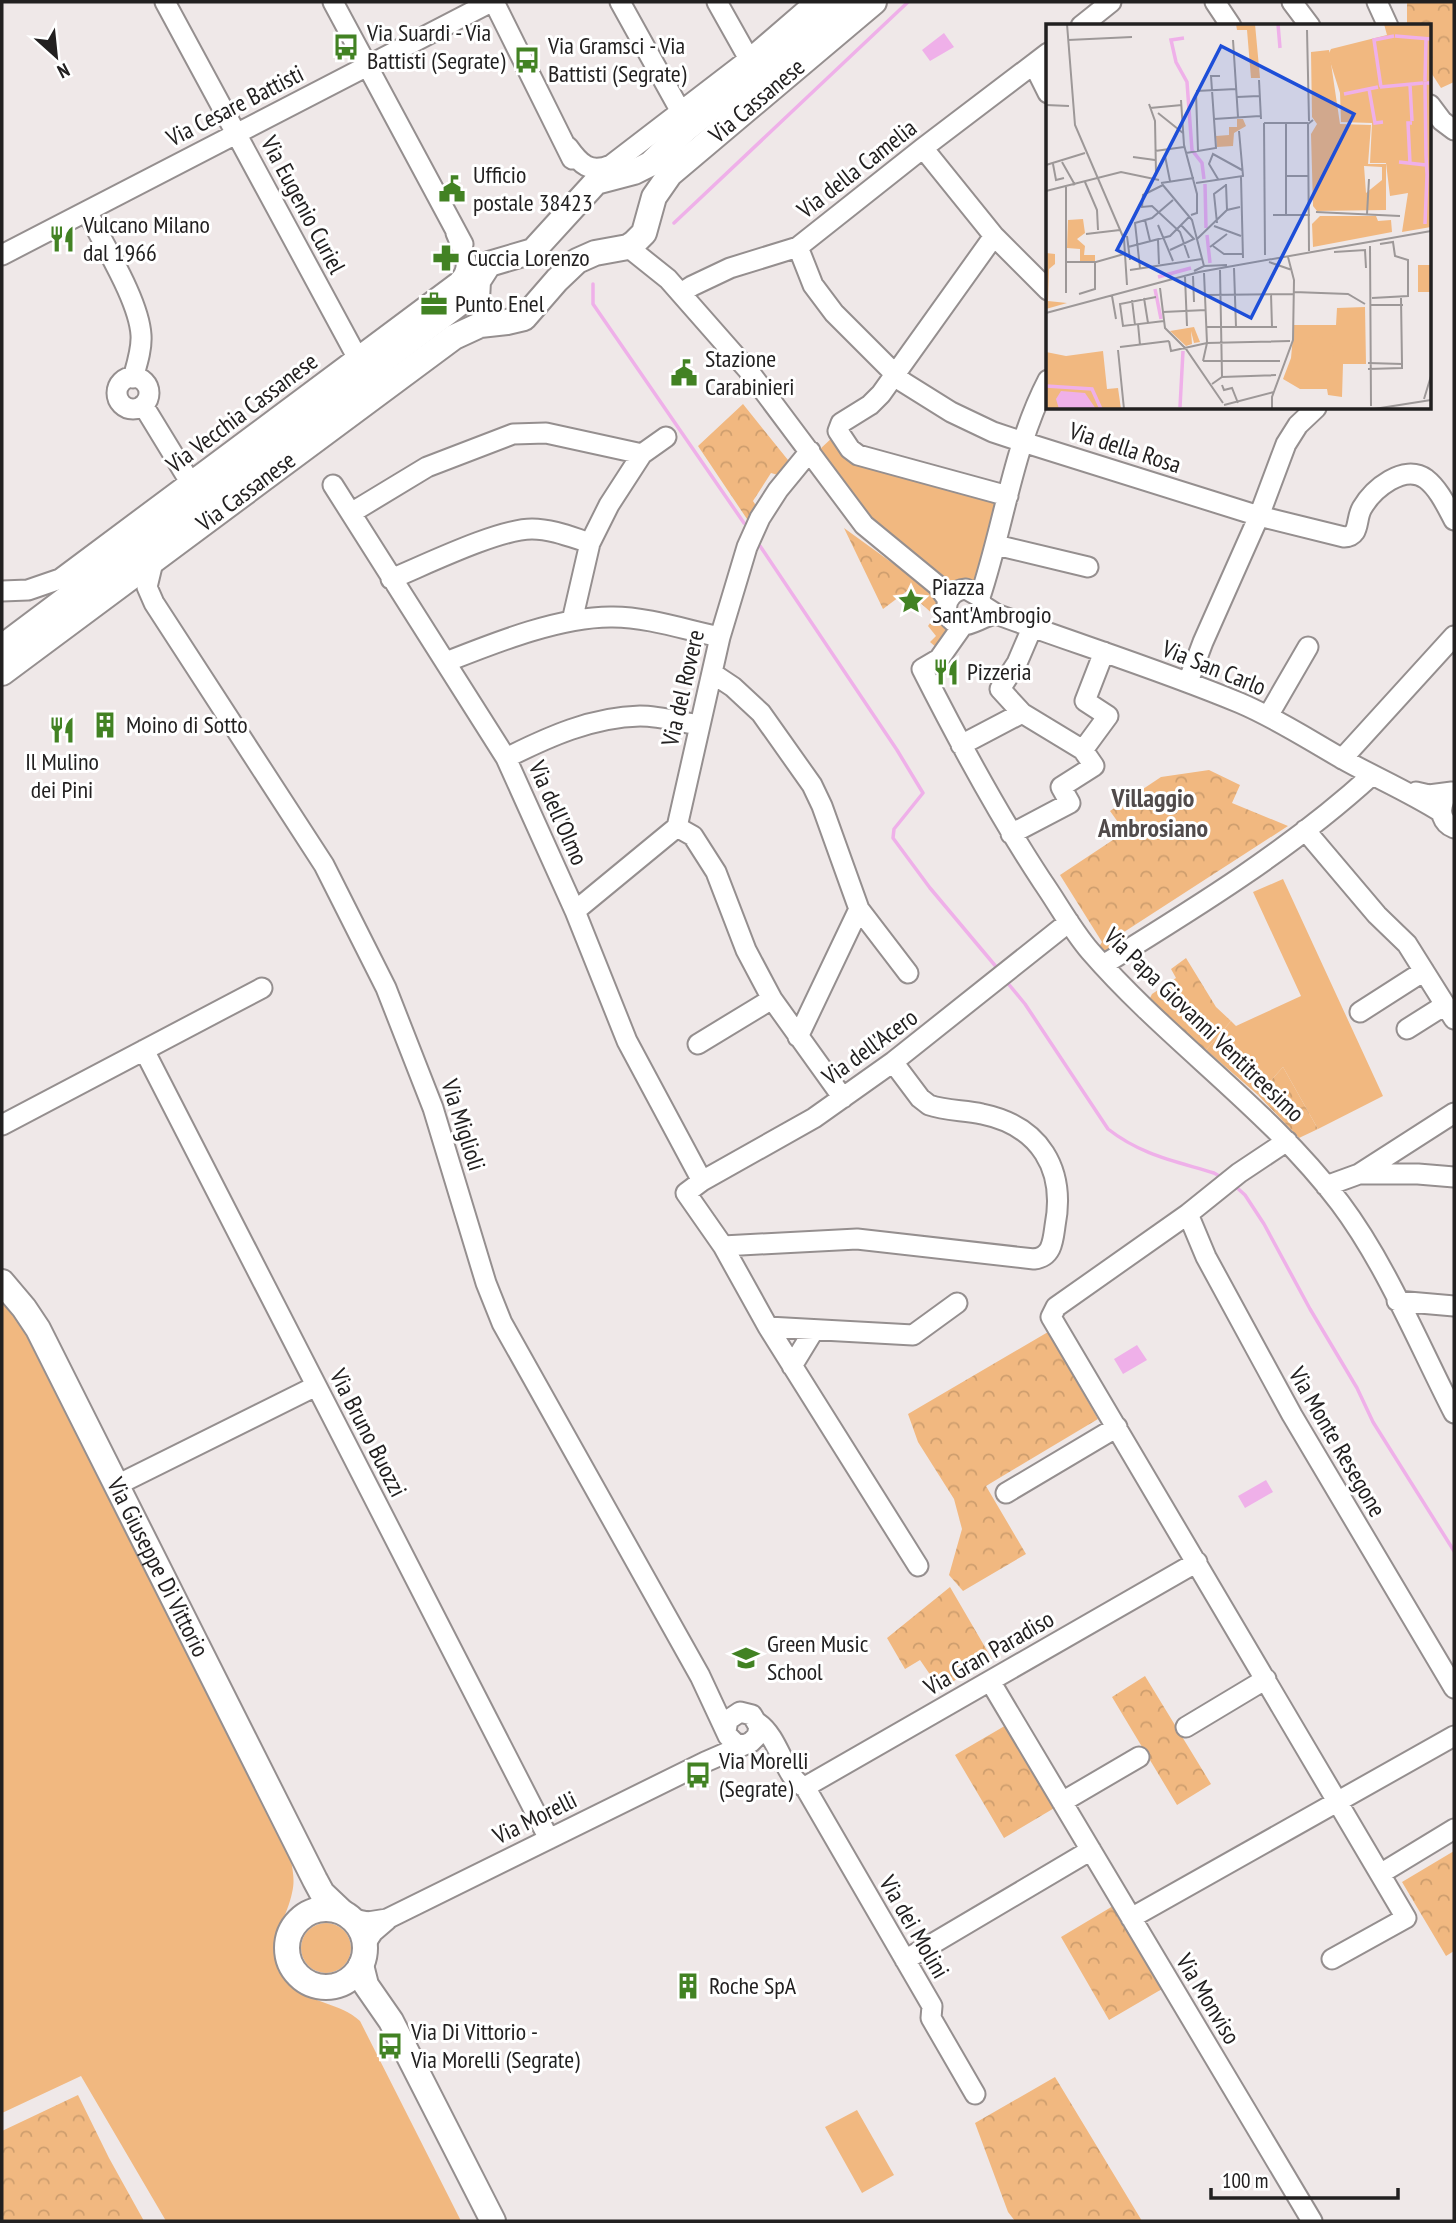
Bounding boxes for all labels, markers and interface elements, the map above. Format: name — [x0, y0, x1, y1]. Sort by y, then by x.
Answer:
place label: Via Suardi - Via Battisti (Segrate) — [366, 17, 506, 76]
north arrow — [21, 21, 91, 91]
inset map — [1046, 24, 1432, 410]
place label: Via Gramsci - Via Battisti (Segrate) — [547, 30, 687, 89]
bus stop icon: Via Suardi - Via Battisti (Segrate) — [331, 32, 361, 62]
bus stop icon: Via Gramsci - Via Battisti (Segrate) — [512, 45, 542, 75]
street label: Via Cassanese — [702, 51, 811, 150]
text: N — [54, 58, 74, 84]
street label: Via Cesare Battisti — [160, 58, 309, 154]
street label: Via della Camelia — [790, 112, 923, 226]
street label: Via Eugenio Curiel — [254, 130, 353, 279]
place label: Ufficio postale 38423 — [473, 159, 593, 218]
public building icon: Ufficio postale 38423 — [437, 174, 467, 204]
place label: Vulcano Milano dal 1966 — [82, 209, 210, 268]
restaurant icon: Vulcano Milano dal 1966 — [47, 224, 77, 254]
place label: Cuccia Lorenzo — [467, 242, 590, 273]
pharmacy icon: Cuccia Lorenzo — [431, 243, 461, 273]
place label: Punto Enel — [455, 288, 545, 319]
office icon: Punto Enel — [419, 289, 449, 319]
place label: Stazione Carabinieri — [705, 343, 795, 402]
street label: Via Vecchia Cassanese — [159, 346, 324, 480]
public building icon: Stazione Carabinieri — [669, 358, 699, 388]
street label: Via della Rosa — [1064, 415, 1185, 480]
street label: Via Cassanese — [189, 444, 301, 539]
place label: Piazza Sant'Ambrogio — [932, 571, 1051, 630]
place icon: Piazza Sant'Ambrogio — [896, 586, 926, 616]
street label: Via del Rovere — [654, 627, 711, 750]
street label: Via San Carlo — [1157, 632, 1271, 702]
place label: Pizzeria — [967, 656, 1031, 687]
restaurant icon: Pizzeria — [931, 657, 961, 687]
place label: Moino di Sotto — [126, 709, 248, 740]
building icon: Moino di Sotto — [90, 710, 120, 740]
restaurant icon: Il Mulino dei Pini — [47, 715, 77, 745]
place label: Il Mulino dei Pini — [25, 746, 99, 805]
street label: Via dell'Olmo — [521, 755, 595, 870]
district label: Villaggio Ambrosiano — [1097, 781, 1208, 844]
street label: Via Papa Giovanni Ventitreesimo — [1097, 920, 1311, 1129]
street label: Via dell'Acero — [815, 1002, 924, 1092]
street label: Via Miglioli — [434, 1074, 493, 1174]
street label: Via Monte Resegone — [1281, 1360, 1393, 1522]
street label: Via Bruno Buozzi — [322, 1363, 414, 1502]
street label: Via Giuseppe Di Vittorio — [100, 1471, 216, 1662]
street label: Via Gran Paradiso — [917, 1603, 1059, 1703]
place label: Green Music School — [767, 1628, 869, 1687]
school or university icon: Green Music School — [731, 1643, 761, 1673]
place label: Via Morelli (Segrate) — [718, 1745, 809, 1804]
bus stop icon: Via Morelli (Segrate) — [683, 1760, 713, 1790]
street label: Via Morelli — [487, 1784, 582, 1852]
street label: Via dei Molini — [872, 1869, 956, 1984]
street label: Via Monviso — [1169, 1947, 1248, 2050]
place label: Roche SpA — [709, 1970, 797, 2001]
building icon: Roche SpA — [673, 1971, 703, 2001]
place label: Via Di Vittorio - Via Morelli (Segrate) — [410, 2016, 580, 2075]
bus stop icon: Via Di Vittorio - Via Morelli (Segrate) — [375, 2031, 405, 2061]
scale bar — [1211, 2156, 1398, 2200]
text: 100 m — [1222, 2167, 1268, 2194]

